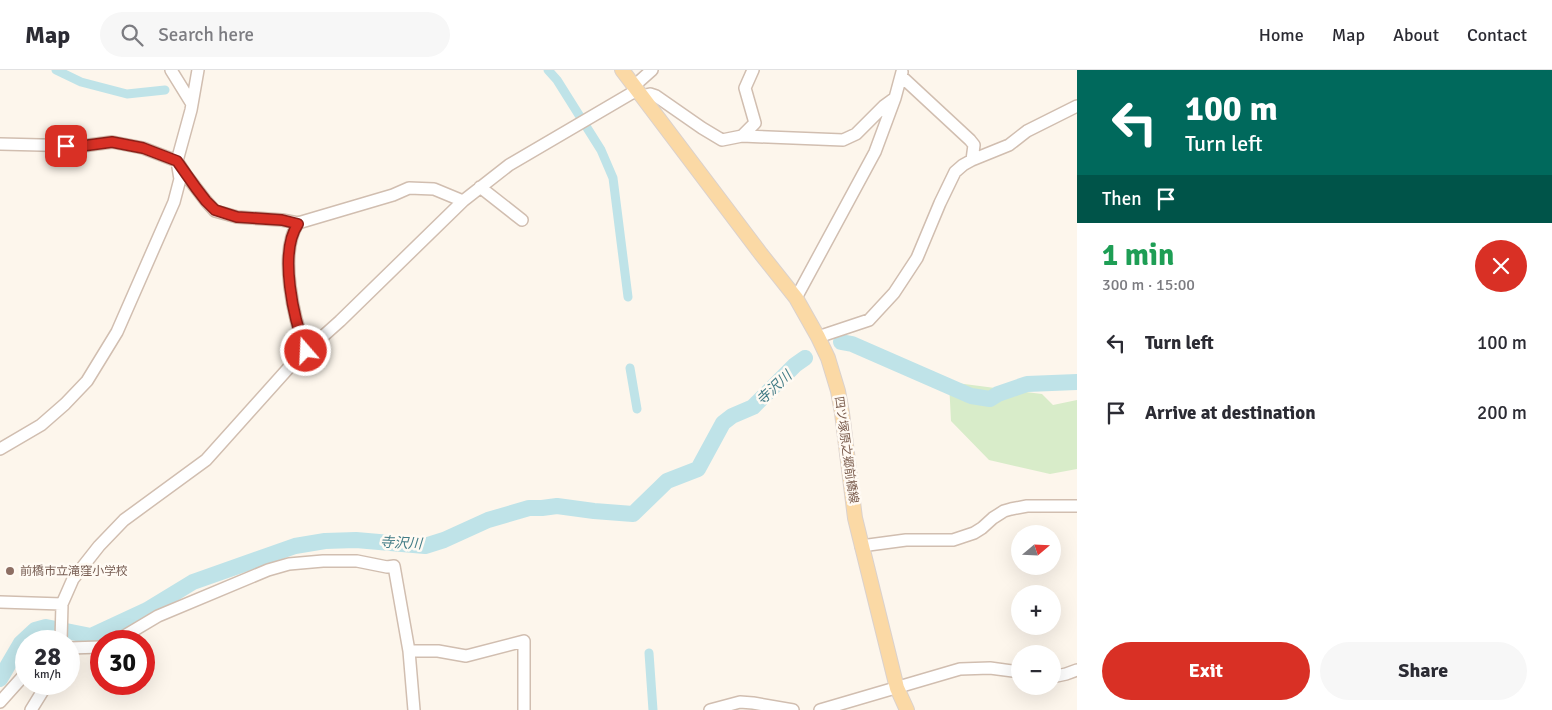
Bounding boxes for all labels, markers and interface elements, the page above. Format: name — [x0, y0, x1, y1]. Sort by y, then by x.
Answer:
search box — [100, 12, 450, 57]
text: Map — [25, 20, 70, 50]
icon: search — [118, 21, 146, 49]
text: Search here — [158, 23, 254, 47]
text: Home — [1259, 24, 1304, 46]
text: Map — [1332, 24, 1365, 46]
text: About — [1393, 24, 1439, 46]
text: Contact — [1467, 24, 1527, 46]
text: 100 m — [1185, 87, 1278, 130]
icon: left — [1102, 90, 1167, 155]
pin — [45, 125, 87, 167]
text: Turn left — [1185, 130, 1263, 157]
icon: arrive — [52, 132, 80, 160]
icon: arrive — [1152, 185, 1180, 213]
text: Then — [1102, 187, 1142, 211]
text: 1 min — [1102, 237, 1174, 274]
button: close — [1475, 240, 1527, 292]
text: 300 m · 15:00 — [1102, 275, 1195, 295]
position arrow — [279, 324, 331, 376]
icon: left — [1102, 329, 1130, 357]
text: Turn left — [1145, 331, 1214, 355]
text: 100 m — [1477, 331, 1527, 355]
water label: 寺沢川 — [753, 366, 797, 409]
street label: 四ツ塚原之郷前橋線 — [831, 395, 861, 505]
icon: arrive — [1102, 399, 1130, 427]
text: Arrive at destination — [1145, 401, 1316, 425]
text: 200 m — [1477, 401, 1527, 425]
north arrow — [1011, 525, 1061, 575]
map controls — [1011, 525, 1061, 695]
water label: 寺沢川 — [380, 533, 424, 553]
place label: 前橋市立滝窪小学校 — [20, 564, 128, 579]
marker: 前橋市立滝窪小学校 — [4, 565, 16, 577]
button: + — [1011, 585, 1061, 635]
speed limit sign: 30 — [90, 630, 155, 695]
text: 28 — [34, 641, 61, 672]
button: Exit — [1102, 642, 1310, 700]
button: Share — [1320, 642, 1527, 700]
button: − — [1011, 645, 1061, 695]
text: km/h — [34, 667, 61, 682]

